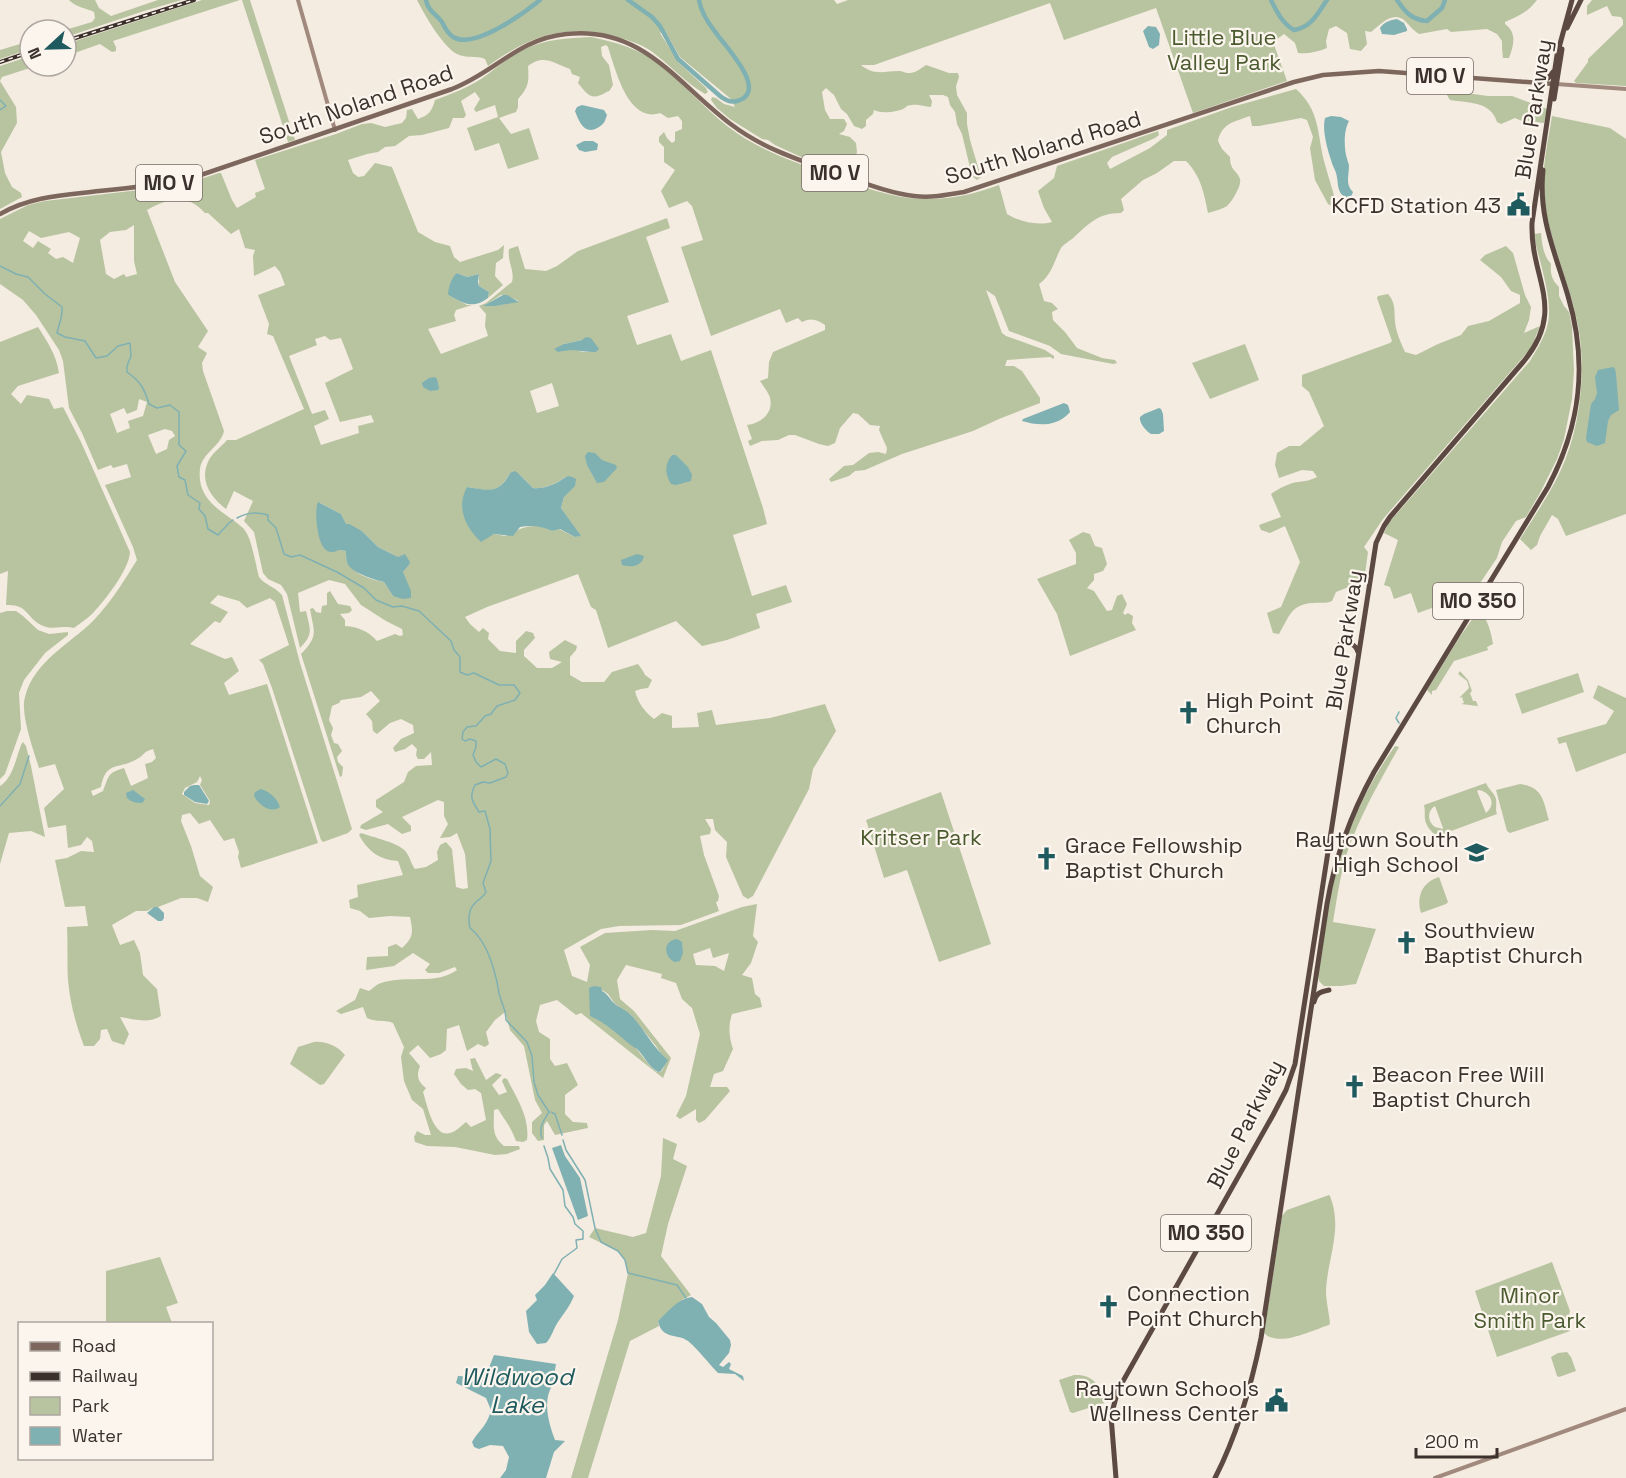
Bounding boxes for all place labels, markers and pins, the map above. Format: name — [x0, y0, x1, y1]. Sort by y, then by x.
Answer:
place label: KCFD Station 43 — [1331, 191, 1501, 219]
public building icon: KCFD Station 43 — [1506, 192, 1532, 218]
place label: High Point Church — [1206, 686, 1314, 739]
church icon: High Point Church — [1175, 700, 1201, 726]
place label: Raytown South High School — [1295, 825, 1459, 878]
place label: Grace Fellowship Baptist Church — [1065, 831, 1243, 884]
school or university icon: Raytown South High School — [1464, 839, 1490, 865]
church icon: Grace Fellowship Baptist Church — [1034, 845, 1060, 871]
place label: Southview Baptist Church — [1424, 916, 1583, 969]
church icon: Southview Baptist Church — [1393, 930, 1419, 956]
place label: Beacon Free Will Baptist Church — [1372, 1060, 1545, 1113]
church icon: Beacon Free Will Baptist Church — [1341, 1074, 1367, 1100]
place label: Connection Point Church — [1127, 1279, 1263, 1332]
church icon: Connection Point Church — [1096, 1293, 1122, 1319]
place label: Raytown Schools Wellness Center — [1075, 1374, 1259, 1427]
public building icon: Raytown Schools Wellness Center — [1264, 1388, 1290, 1414]

